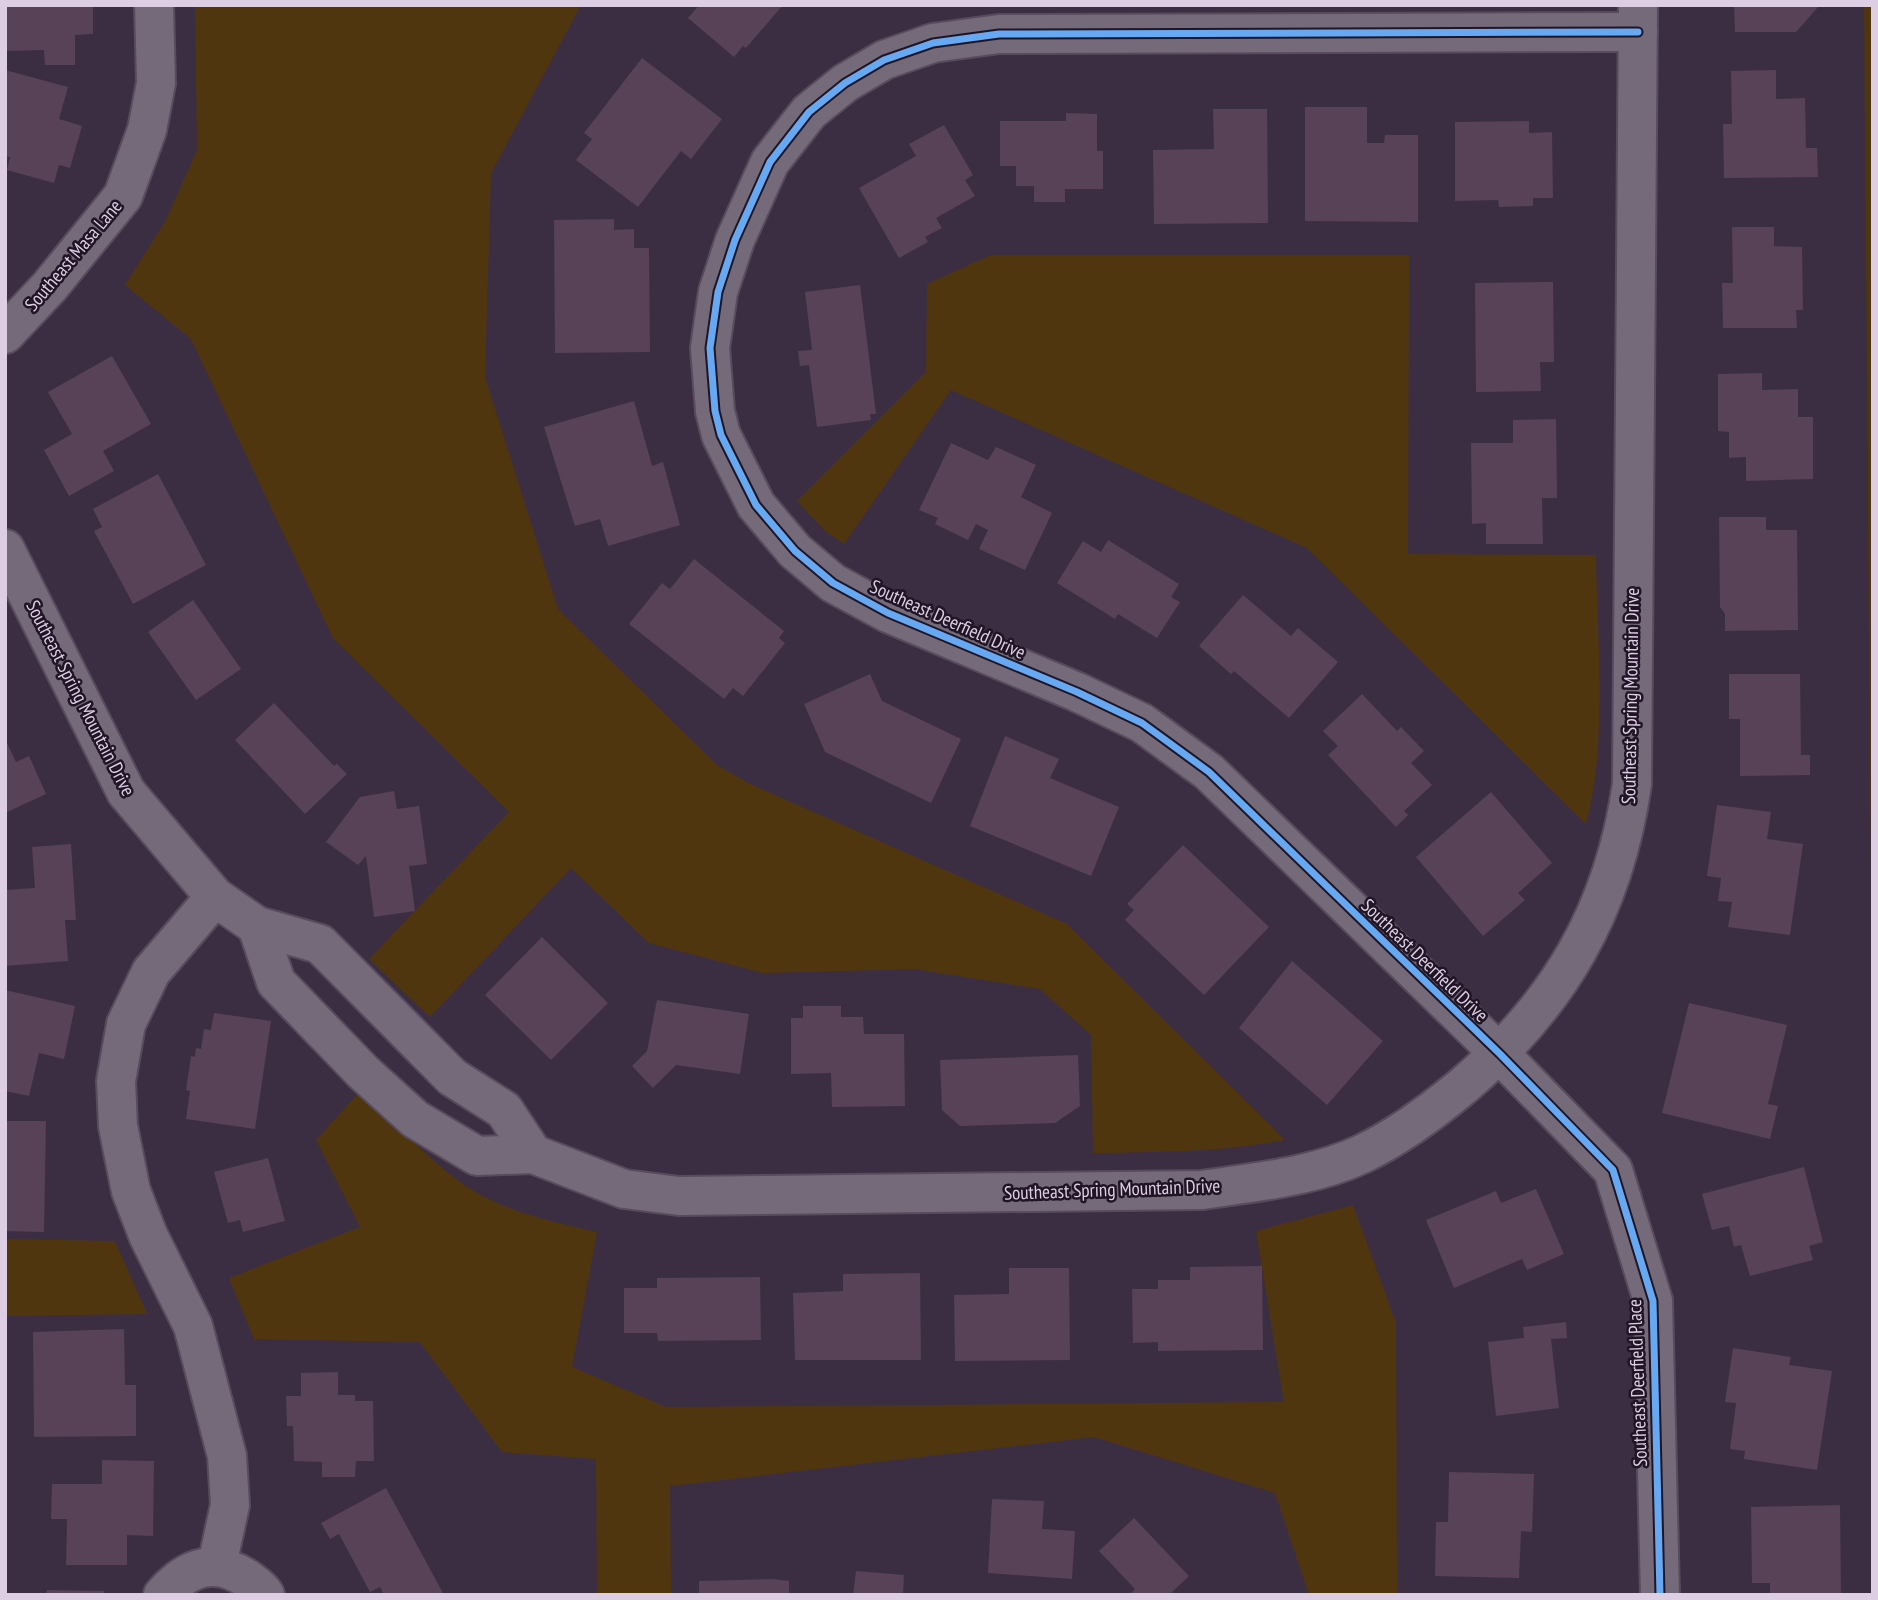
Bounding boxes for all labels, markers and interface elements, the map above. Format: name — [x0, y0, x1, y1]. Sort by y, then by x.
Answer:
street label: Southeast Masa Lane — [19, 194, 127, 316]
street label: Southeast Deerfield Drive — [867, 574, 1029, 664]
street label: Southeast Spring Mountain Drive — [1616, 587, 1644, 804]
street label: Southeast Spring Mountain Drive — [21, 596, 141, 800]
street label: Southeast Deerfield Drive — [1356, 893, 1494, 1027]
street label: Southeast Spring Mountain Drive — [1003, 1173, 1221, 1205]
street label: Southeast Deerfield Place — [1622, 1299, 1652, 1467]

